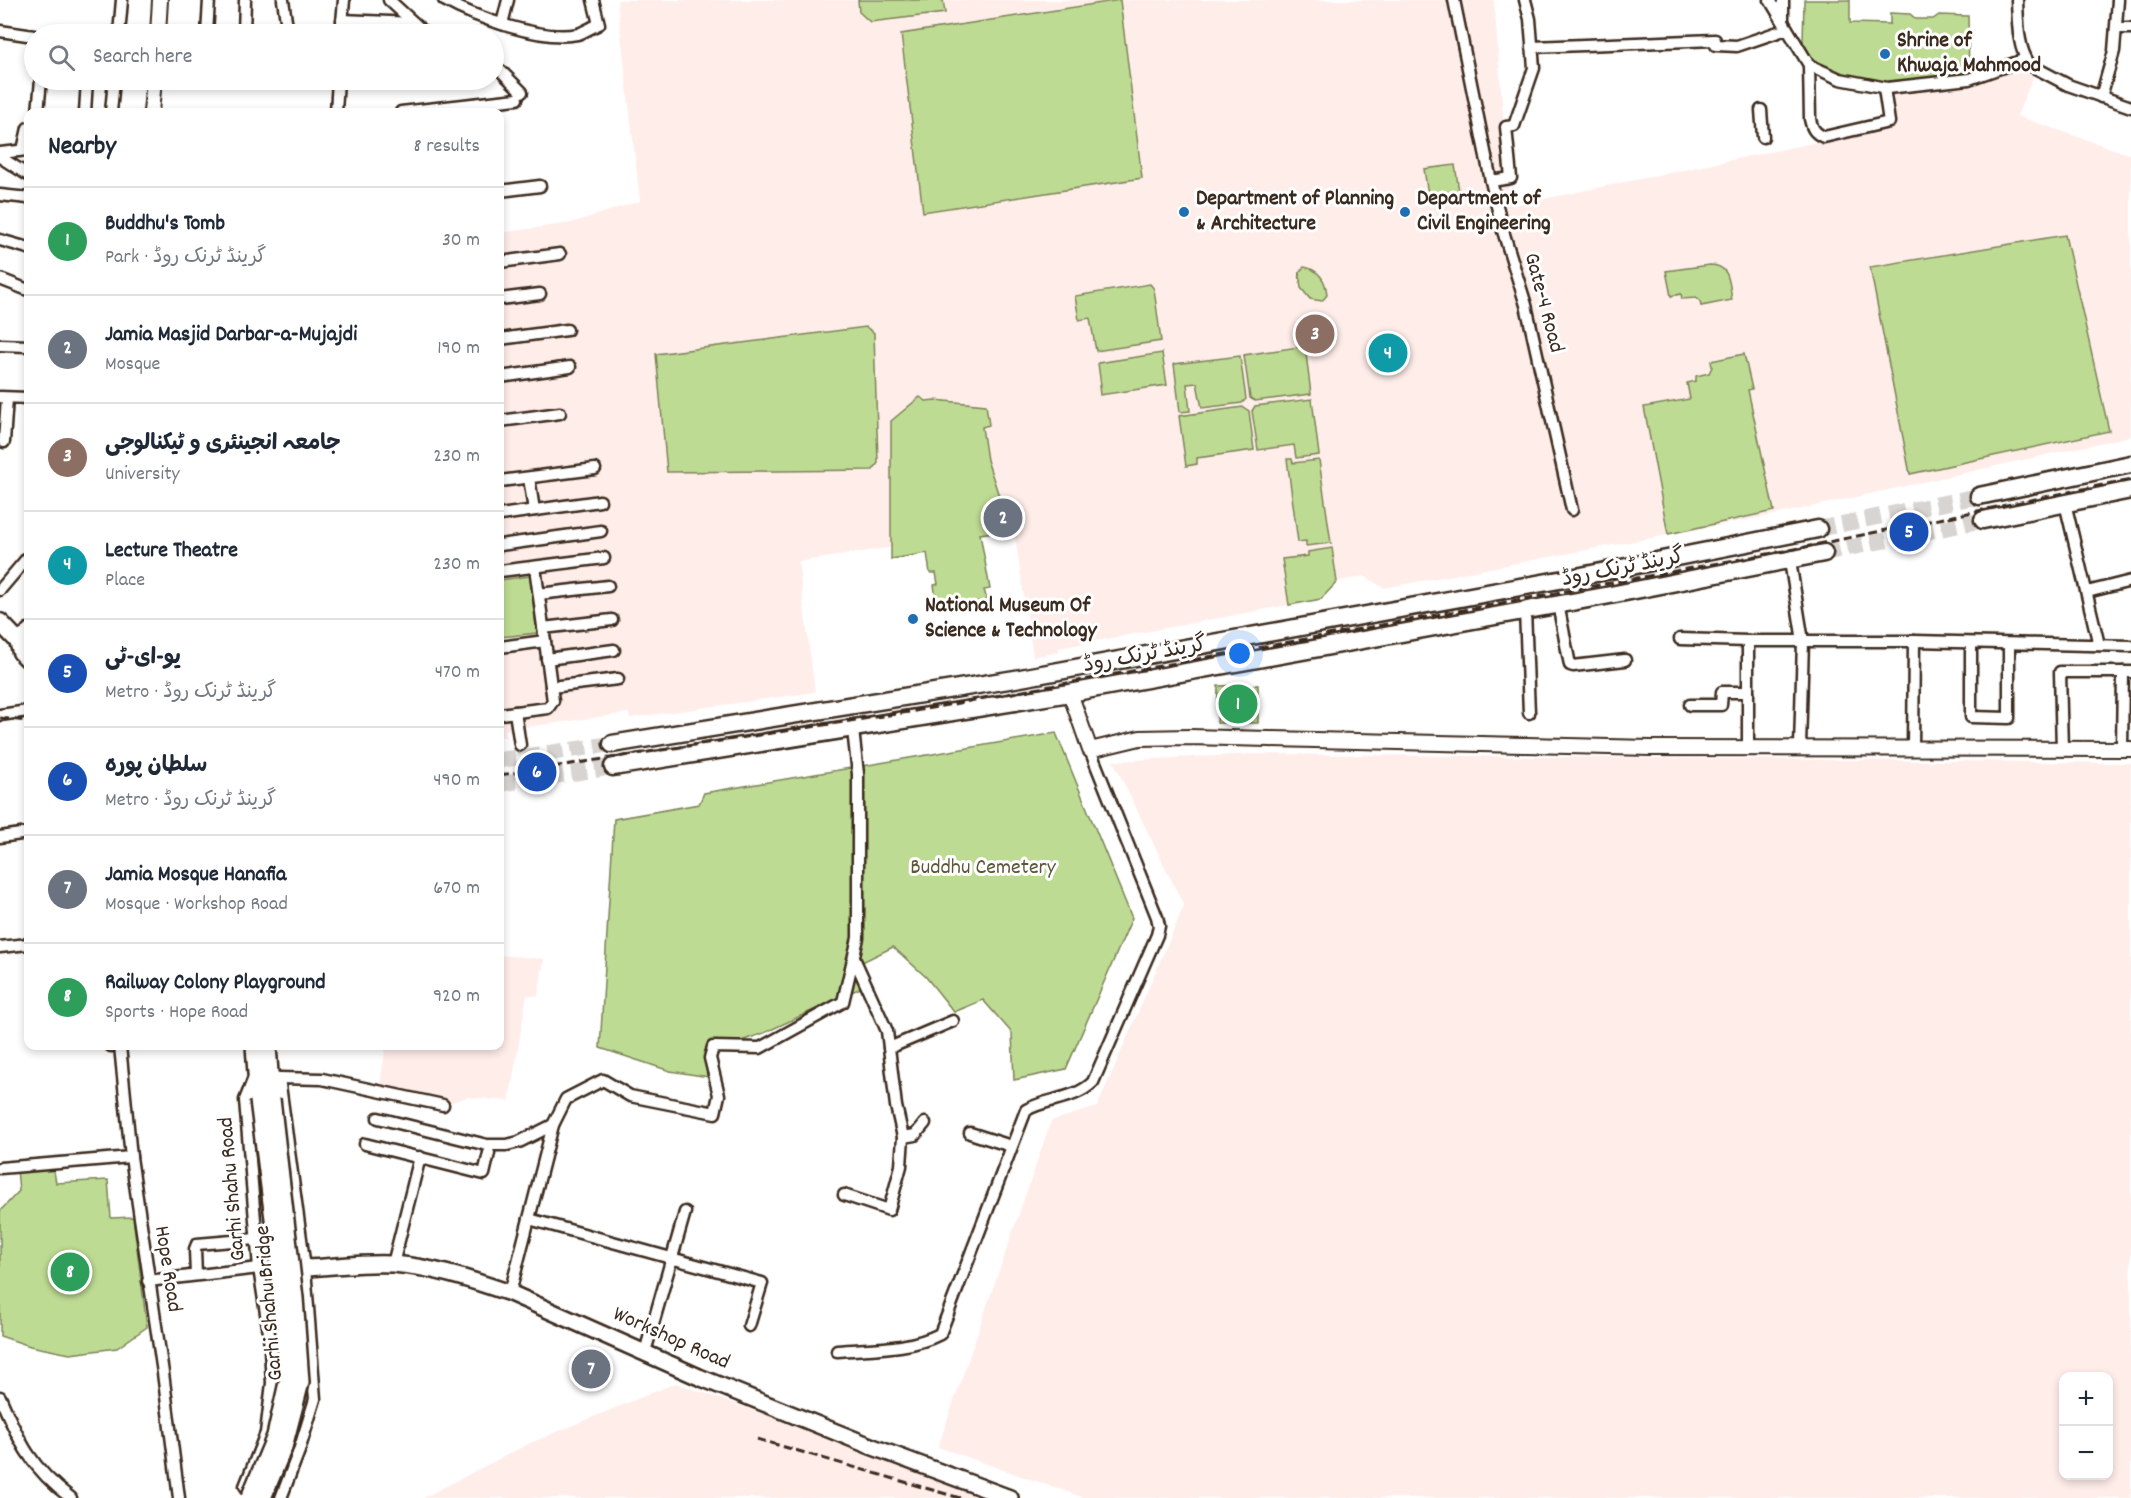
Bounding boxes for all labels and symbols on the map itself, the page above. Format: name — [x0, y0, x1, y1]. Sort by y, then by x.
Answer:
place label: Shrine of Khwaja Mahmood — [1897, 26, 2041, 82]
marker: Shrine of Khwaja Mahmood — [1878, 47, 1892, 61]
place label: Department of Planning & Architecture — [1196, 184, 1395, 240]
place label: Department of Civil Engineering — [1417, 184, 1551, 240]
marker: Department of Planning & Architecture — [1177, 205, 1191, 219]
marker: Department of Civil Engineering — [1398, 205, 1412, 219]
street label: Gate-4 Road — [1515, 250, 1571, 356]
pin: 3 — [1296, 312, 1334, 356]
pin: 4 — [1368, 330, 1408, 376]
pin: 2 — [984, 496, 1022, 540]
pin: 5 — [1890, 510, 1928, 554]
street label: گرینڈ ٹرنک روڈ — [1559, 542, 1687, 596]
place label: National Museum Of Science & Technology — [925, 591, 1098, 647]
marker: National Museum Of Science & Technology — [906, 612, 920, 626]
street label: گرینڈ ٹرنک روڈ — [1081, 630, 1209, 682]
your location — [1225, 639, 1254, 668]
pin: 1 — [1218, 682, 1258, 726]
pin: 6 — [518, 750, 556, 794]
park label: Buddhu Cemetery — [910, 853, 1057, 884]
street label: Garhi Shahu Road — [211, 1116, 255, 1262]
street label: Hope Road — [145, 1224, 189, 1314]
street label: Garhi Shahu Bridge — [248, 1224, 292, 1382]
pin: 8 — [50, 1250, 90, 1294]
street label: Workshop Road — [608, 1299, 734, 1379]
pin: 7 — [572, 1346, 610, 1392]

